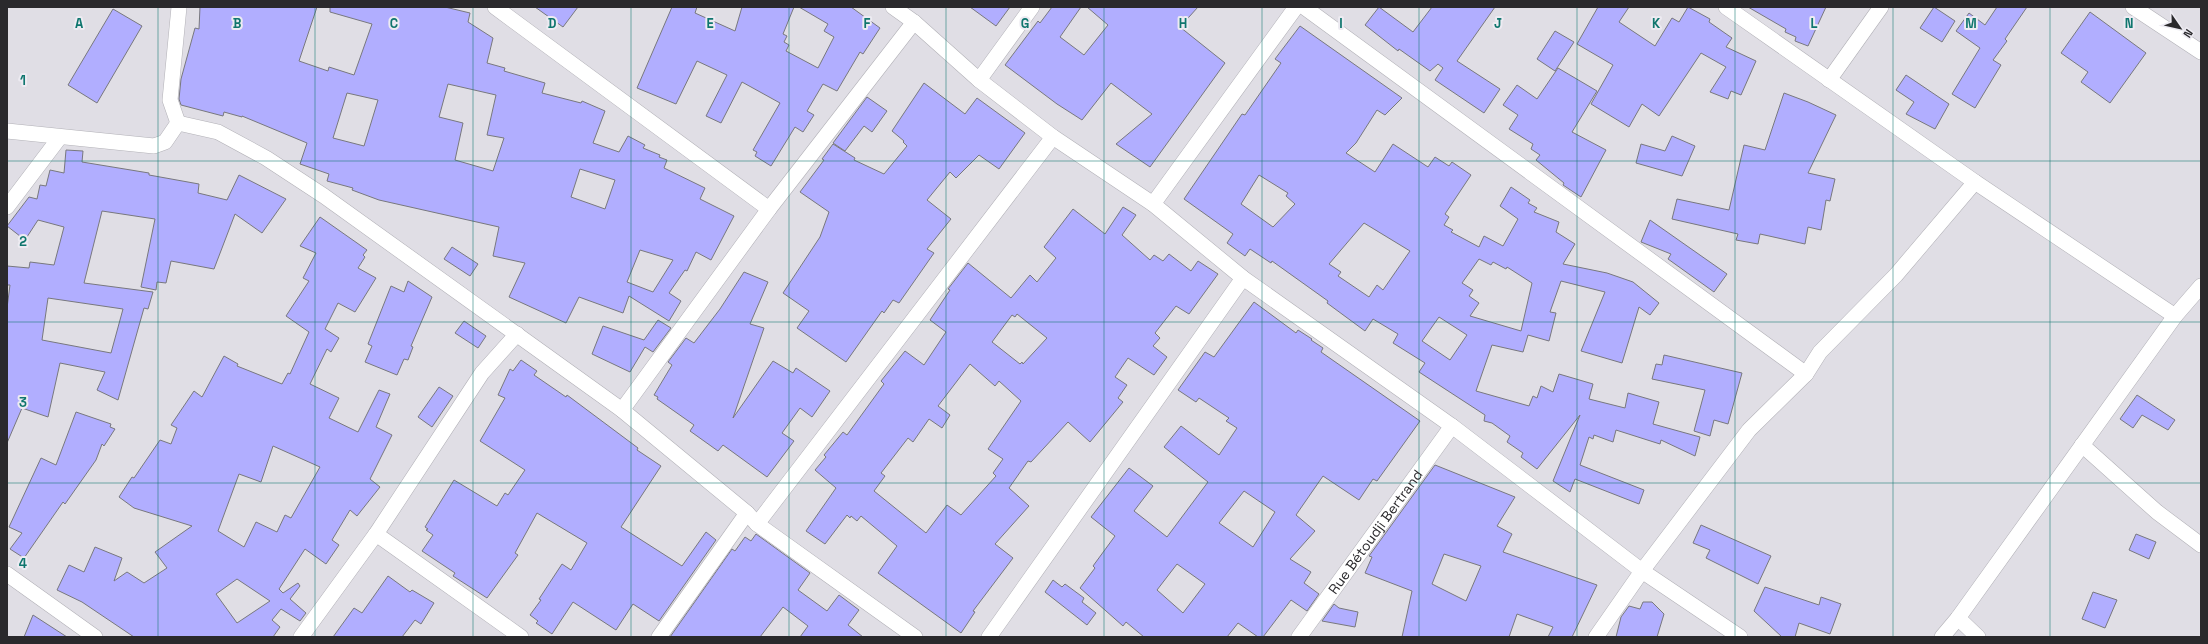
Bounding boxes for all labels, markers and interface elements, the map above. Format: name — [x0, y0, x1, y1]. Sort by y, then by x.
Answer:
north arrow — [2160, 8, 2200, 48]
text: A — [75, 15, 84, 32]
text: B — [233, 15, 242, 32]
text: C — [390, 15, 398, 32]
text: D — [548, 15, 557, 32]
text: E — [706, 15, 714, 32]
text: F — [864, 15, 871, 32]
text: G — [1021, 15, 1029, 32]
text: H — [1179, 15, 1187, 32]
text: I — [1339, 15, 1343, 32]
text: J — [1494, 15, 1502, 32]
text: K — [1652, 15, 1661, 32]
text: L — [1810, 15, 1818, 32]
text: M — [1965, 15, 1977, 32]
text: N — [2125, 15, 2133, 32]
text: N — [2180, 27, 2196, 41]
text: 1 — [20, 72, 26, 89]
text: 2 — [19, 233, 27, 250]
text: 3 — [19, 394, 27, 411]
street label: Rue Bétoudji Bertrand — [1324, 466, 1427, 598]
text: 4 — [19, 555, 27, 572]

